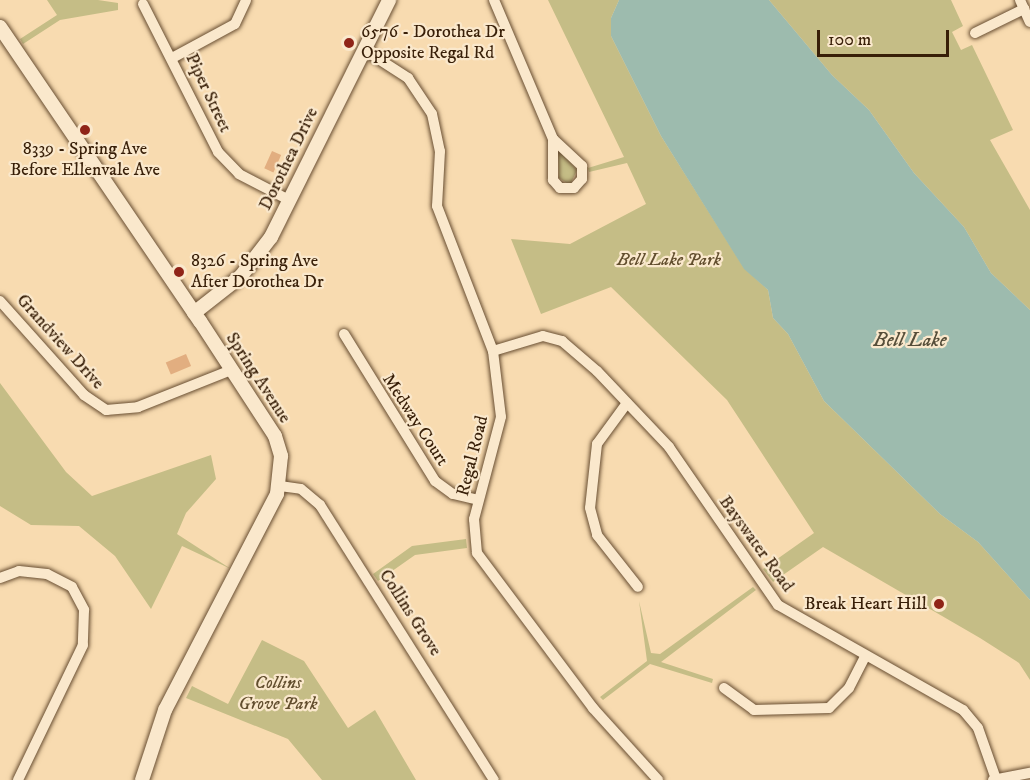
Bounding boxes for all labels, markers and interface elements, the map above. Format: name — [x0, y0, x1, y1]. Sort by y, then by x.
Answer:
scale bar — [820, 18, 952, 56]
place label: 6576 - Dorothea Dr Opposite Regal Rd — [361, 22, 505, 64]
text: 100 m — [828, 29, 871, 51]
marker: 6576 - Dorothea Dr Opposite Regal Rd — [342, 36, 356, 50]
street label: Piper Street — [180, 50, 236, 136]
street label: Dorothea Drive — [255, 104, 323, 214]
marker: 8339 - Spring Ave Before Ellenvale Ave — [78, 123, 92, 137]
place label: 8339 - Spring Ave Before Ellenvale Ave — [10, 139, 160, 182]
park label: Bell Lake Park — [617, 249, 721, 271]
place label: 8326 - Spring Ave After Dorothea Dr — [191, 251, 324, 294]
marker: 8326 - Spring Ave After Dorothea Dr — [172, 265, 186, 279]
street label: Grandview Drive — [12, 290, 108, 394]
water label: Bell Lake — [873, 328, 947, 352]
street label: Spring Avenue — [221, 329, 295, 427]
street label: Medway Court — [377, 370, 453, 470]
street label: Regal Road — [453, 413, 493, 499]
street label: Bayswater Road — [714, 492, 798, 596]
street label: Collins Grove — [374, 566, 446, 660]
place label: Break Heart Hill — [804, 593, 927, 615]
marker: Break Heart Hill — [932, 597, 946, 611]
park label: Collins Grove Park — [239, 673, 317, 716]

